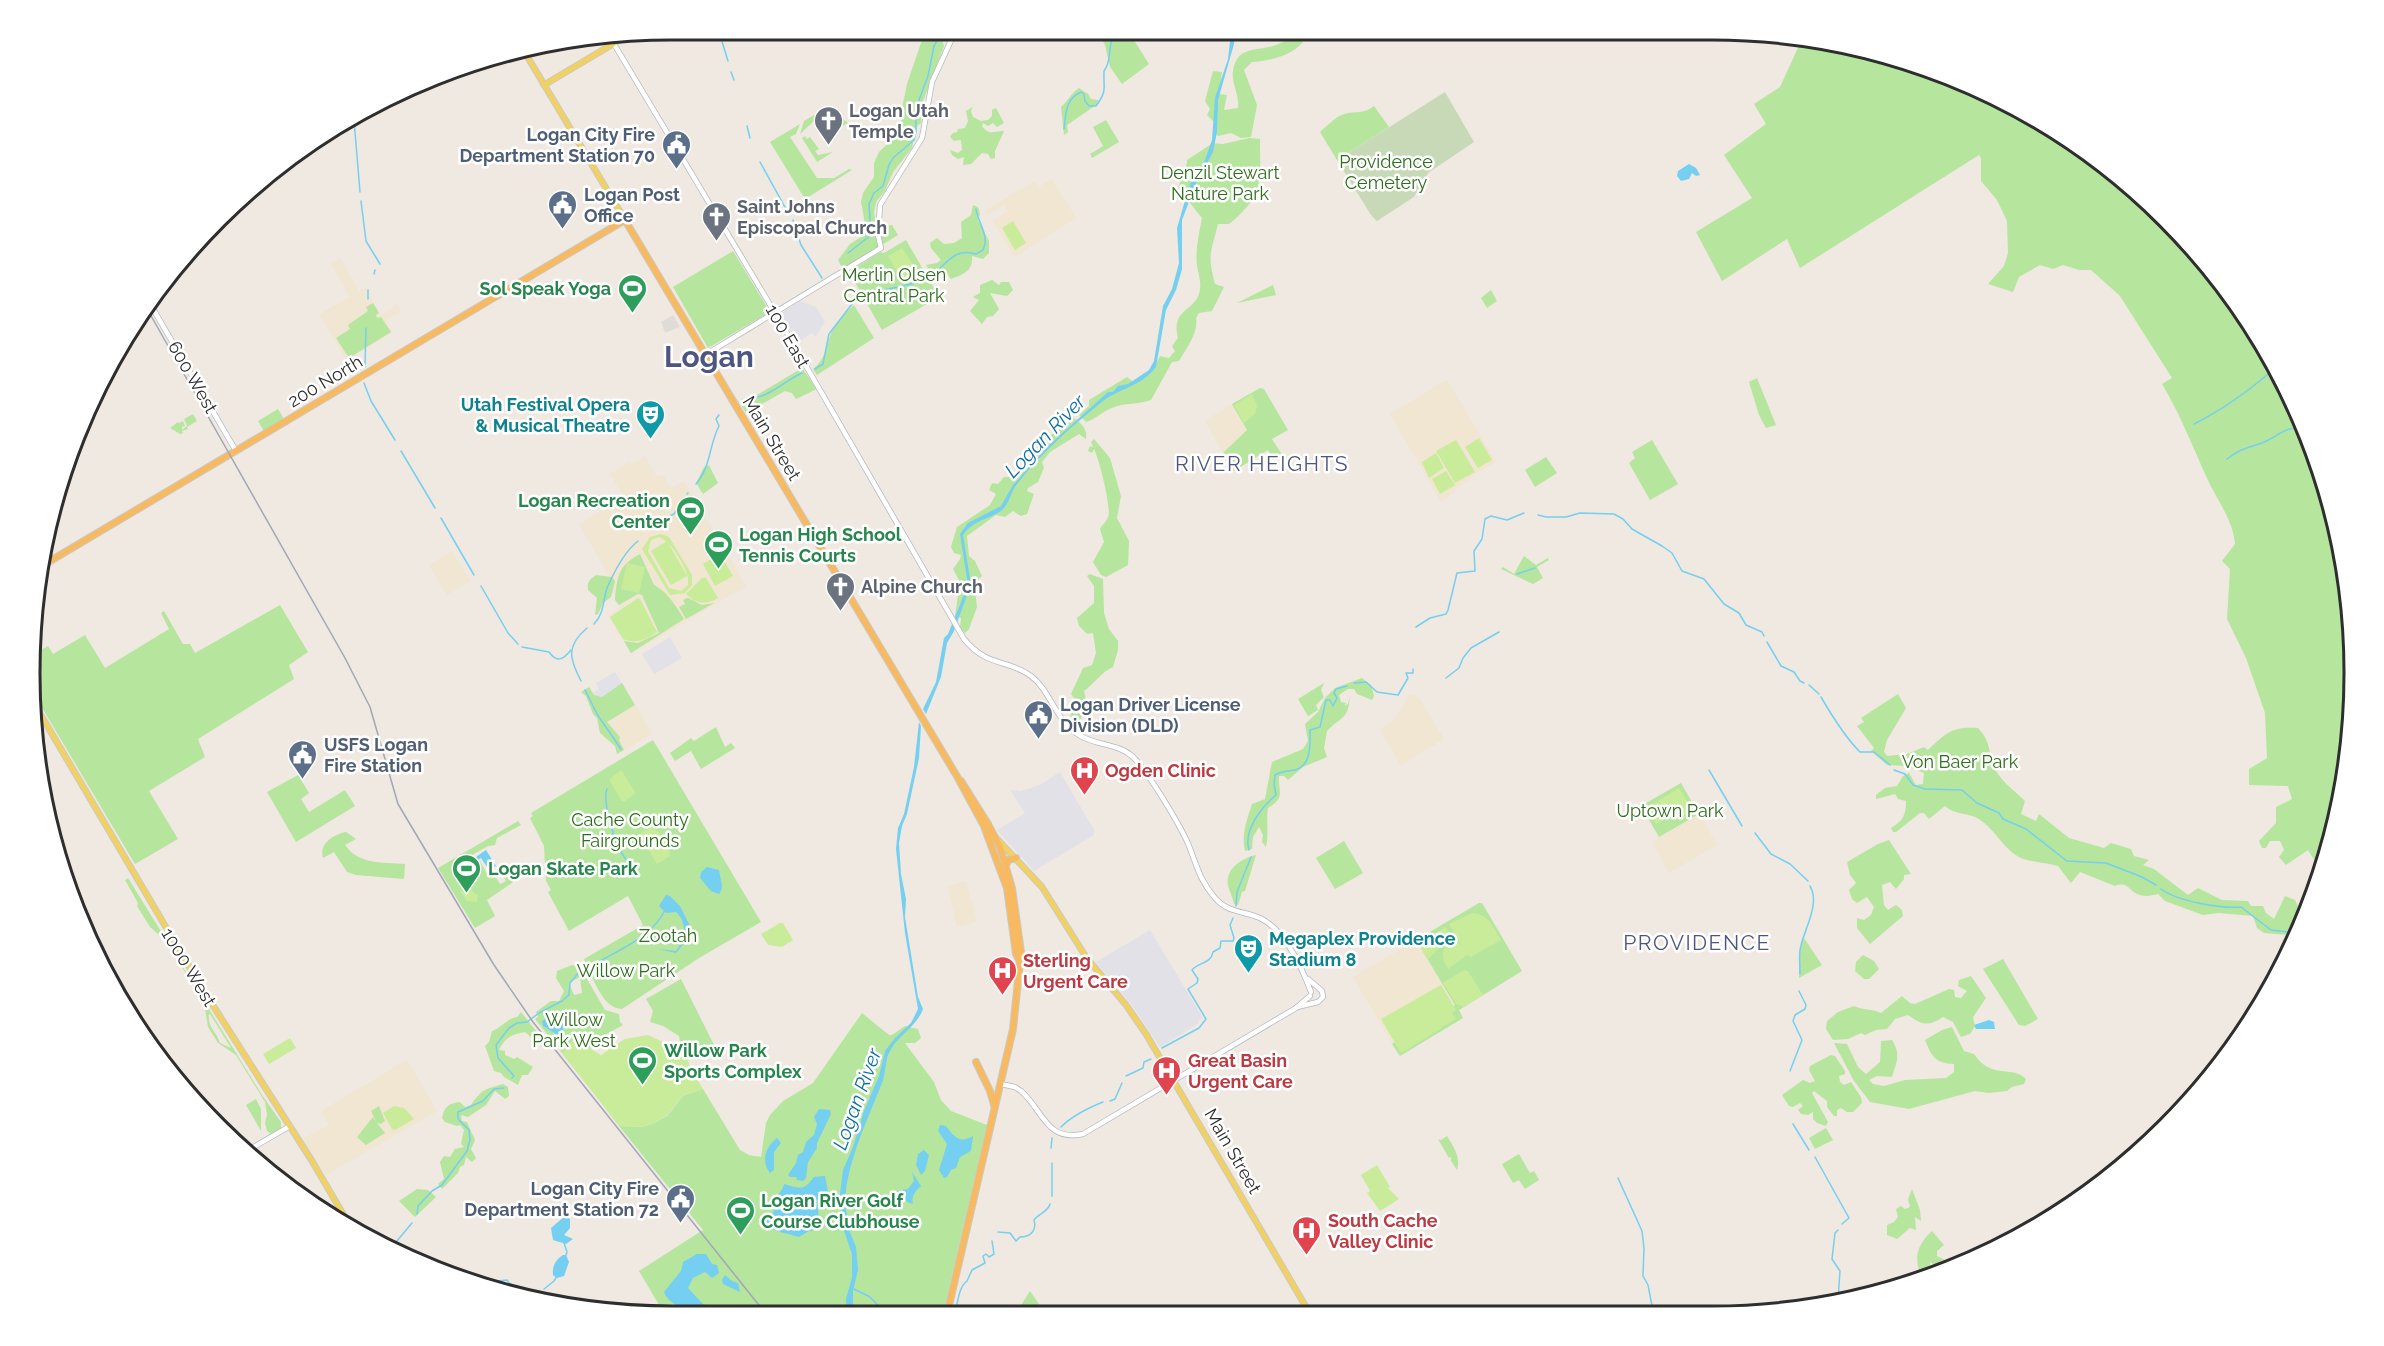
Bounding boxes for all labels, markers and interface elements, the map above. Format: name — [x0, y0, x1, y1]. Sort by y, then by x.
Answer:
place label: Logan Utah Temple — [849, 100, 949, 142]
church icon: Logan Utah Temple — [812, 104, 844, 146]
place label: Logan City Fire Department Station 70 — [459, 124, 655, 166]
public building icon: Logan City Fire Department Station 70 — [660, 128, 692, 170]
park label: Providence Cemetery — [1339, 151, 1433, 193]
park label: Denzil Stewart Nature Park — [1160, 162, 1280, 204]
place label: Logan Post Office — [584, 184, 680, 226]
public building icon: Logan Post Office — [547, 188, 579, 230]
place label: Saint Johns Episcopal Church — [737, 196, 887, 238]
church icon: Saint Johns Episcopal Church — [700, 200, 732, 242]
park label: Merlin Olsen Central Park — [842, 264, 946, 306]
sports icon: Sol Speak Yoga — [616, 272, 648, 314]
place label: Sol Speak Yoga — [479, 278, 611, 299]
street label: 100 East — [761, 301, 815, 371]
street label: 600 West — [164, 337, 222, 417]
district label: Logan — [664, 339, 754, 374]
street label: 200 North — [284, 351, 366, 411]
water label: Logan River — [1000, 389, 1091, 482]
street label: Main Street — [739, 392, 805, 484]
place label: Utah Festival Opera & Musical Theatre — [461, 394, 630, 436]
theatre icon: Utah Festival Opera & Musical Theatre — [635, 398, 667, 440]
district label: RIVER HEIGHTS — [1175, 451, 1349, 476]
place label: Logan Recreation Center — [518, 490, 670, 532]
sports icon: Logan Recreation Center — [675, 494, 707, 536]
place label: Logan High School Tennis Courts — [739, 524, 902, 566]
sports icon: Logan High School Tennis Courts — [702, 528, 734, 570]
church icon: Alpine Church — [824, 570, 856, 612]
place label: Alpine Church — [861, 576, 983, 597]
place label: Logan Driver License Division (DLD) — [1060, 694, 1241, 736]
public building icon: Logan Driver License Division (DLD) — [1023, 698, 1055, 740]
place label: USFS Logan Fire Station — [324, 734, 428, 776]
public building icon: USFS Logan Fire Station — [287, 738, 319, 780]
park label: Von Baer Park — [1902, 751, 2019, 772]
hospital icon: Ogden Clinic — [1068, 754, 1100, 796]
place label: Ogden Clinic — [1105, 760, 1216, 781]
park label: Uptown Park — [1616, 800, 1724, 821]
park label: Cache County Fairgrounds — [571, 809, 689, 851]
sports icon: Logan Skate Park — [451, 852, 483, 894]
place label: Logan Skate Park — [488, 858, 639, 879]
street label: 1000 West — [157, 924, 221, 1010]
park label: Zootah — [639, 925, 697, 946]
place label: Megaplex Providence Stadium 8 — [1269, 928, 1456, 970]
district label: PROVIDENCE — [1623, 930, 1771, 955]
theatre icon: Megaplex Providence Stadium 8 — [1232, 932, 1264, 974]
place label: Sterling Urgent Care — [1023, 950, 1128, 992]
hospital icon: Sterling Urgent Care — [986, 954, 1018, 996]
park label: Willow Park — [577, 960, 676, 981]
park label: Willow Park West — [532, 1009, 616, 1051]
place label: Willow Park Sports Complex — [664, 1040, 802, 1082]
sports icon: Willow Park Sports Complex — [627, 1044, 659, 1086]
water label: Logan River — [828, 1044, 887, 1153]
place label: Great Basin Urgent Care — [1188, 1050, 1293, 1092]
hospital icon: Great Basin Urgent Care — [1151, 1054, 1183, 1096]
street label: Main Street — [1200, 1105, 1266, 1197]
place label: Logan City Fire Department Station 72 — [464, 1178, 659, 1220]
public building icon: Logan City Fire Department Station 72 — [664, 1182, 696, 1224]
place label: Logan River Golf Course Clubhouse — [761, 1190, 920, 1232]
sports icon: Logan River Golf Course Clubhouse — [724, 1194, 756, 1236]
place label: South Cache Valley Clinic — [1328, 1210, 1438, 1252]
hospital icon: South Cache Valley Clinic — [1291, 1214, 1323, 1256]

